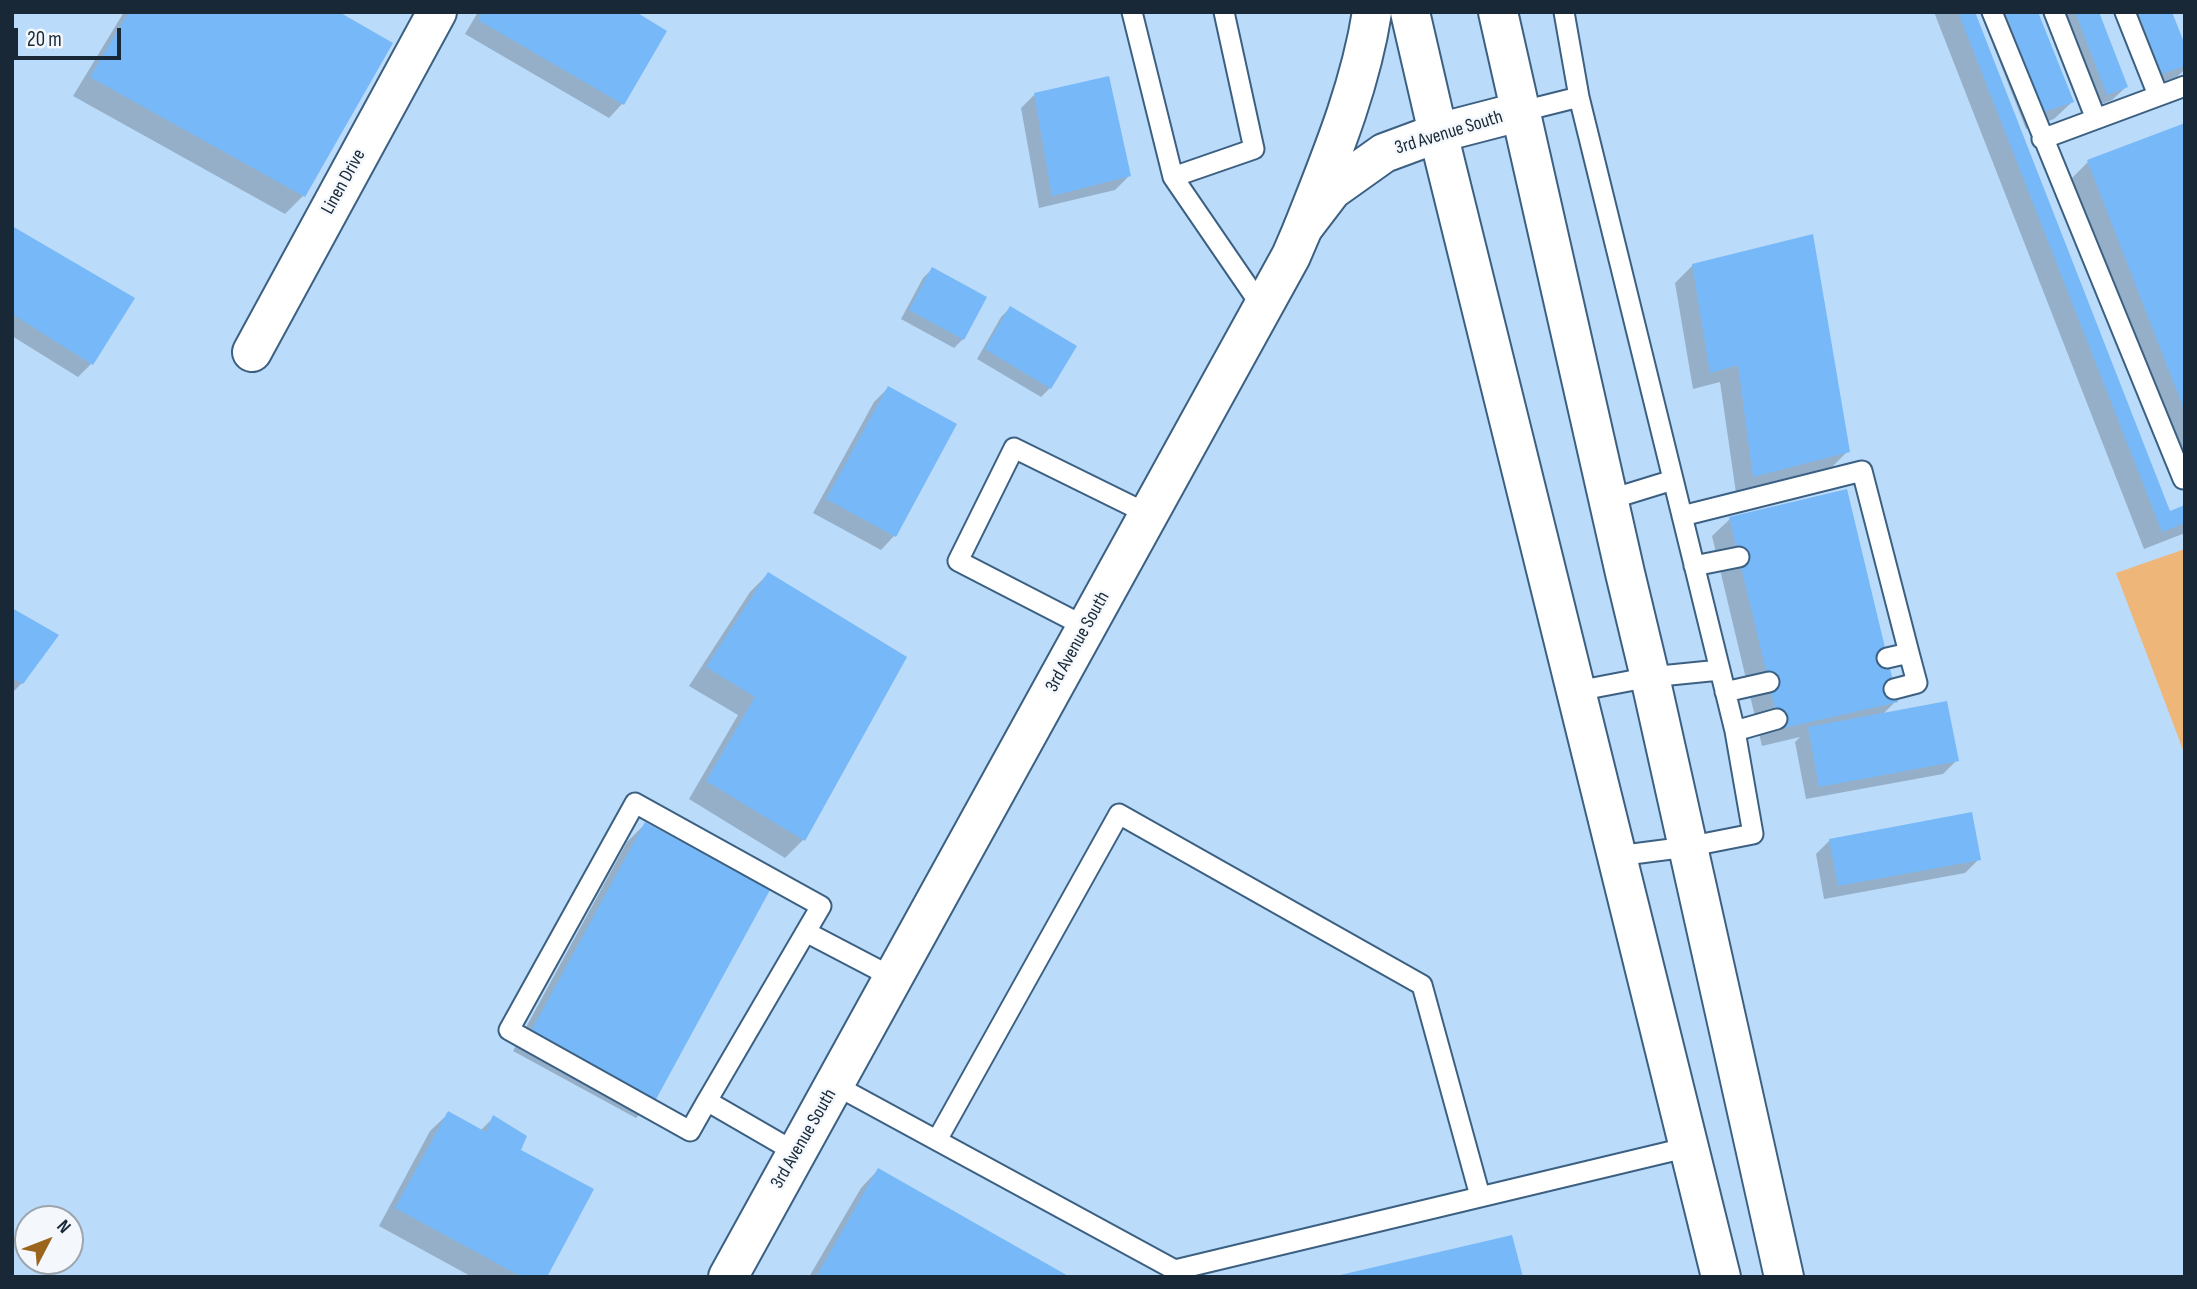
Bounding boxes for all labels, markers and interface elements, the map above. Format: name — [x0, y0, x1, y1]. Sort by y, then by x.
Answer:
scale bar — [18, 14, 124, 58]
text: 20 m — [27, 27, 62, 52]
street label: 3rd Avenue South — [1392, 106, 1506, 160]
street label: Linen Drive — [317, 146, 371, 218]
street label: 3rd Avenue South — [1041, 588, 1115, 696]
street label: 3rd Avenue South — [766, 1085, 842, 1193]
north arrow — [14, 1205, 84, 1275]
text: N — [52, 1215, 75, 1238]

